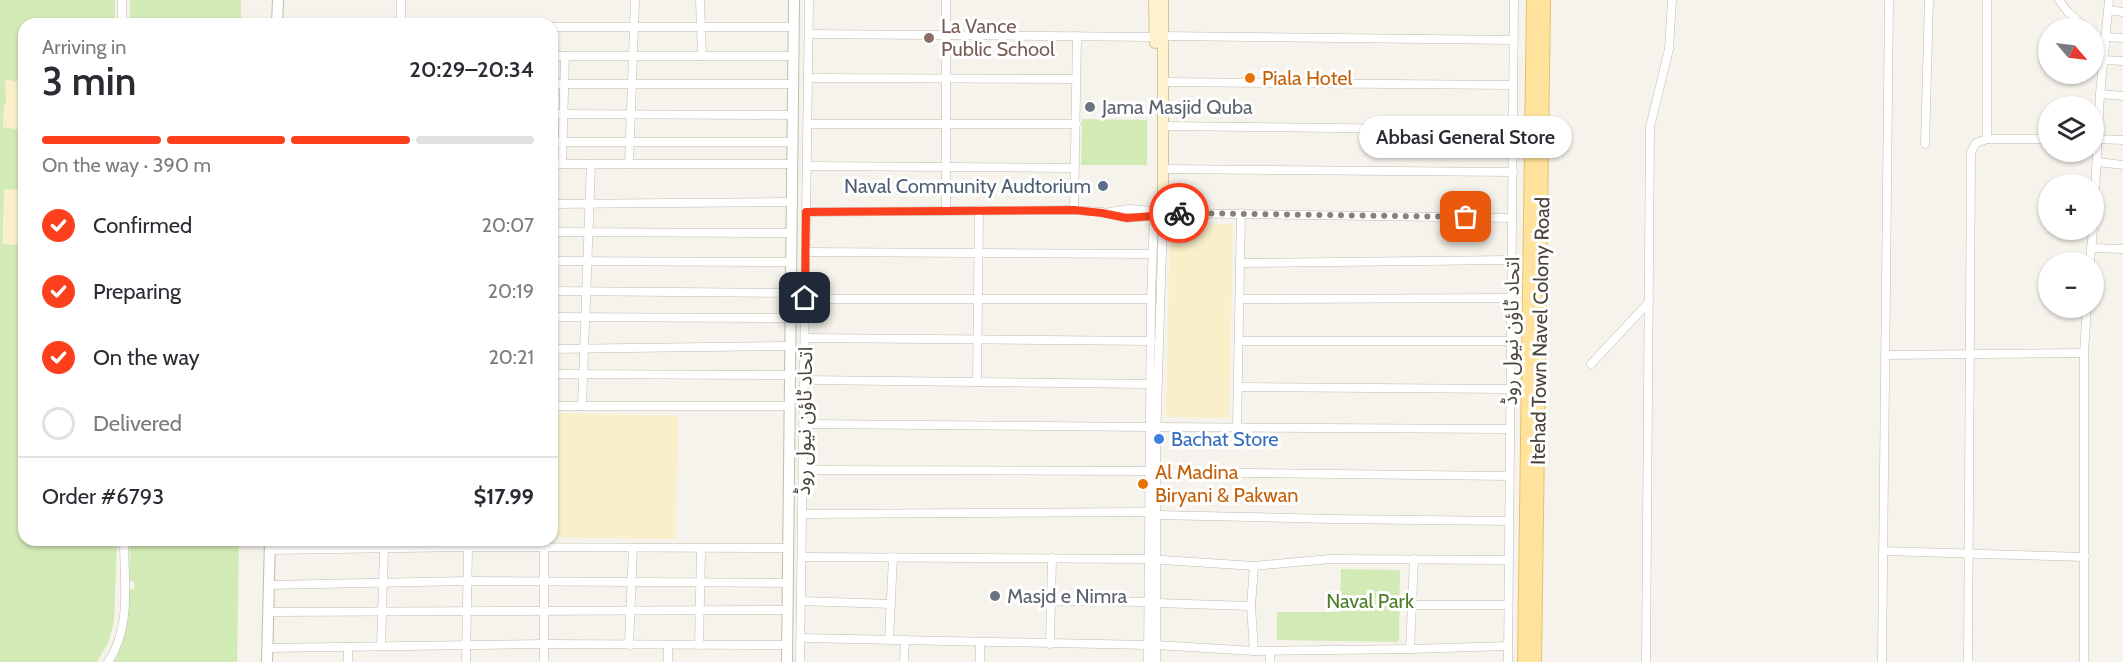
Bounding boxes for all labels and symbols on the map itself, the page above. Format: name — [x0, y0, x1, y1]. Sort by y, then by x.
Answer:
place label: La Vance Public School — [941, 14, 1055, 61]
north arrow — [2038, 18, 2104, 84]
marker: La Vance Public School — [922, 31, 936, 45]
place label: Piala Hotel — [1262, 66, 1353, 90]
marker: Piala Hotel — [1243, 71, 1257, 85]
place label: Jama Masjid Quba — [1101, 95, 1253, 119]
marker: Jama Masjid Quba — [1083, 100, 1097, 114]
callout: Abbasi General Store — [1360, 115, 1573, 157]
place label: Naval Community Audtorium — [844, 174, 1091, 198]
marker: Naval Community Audtorium — [1096, 179, 1110, 193]
courier — [1149, 183, 1209, 243]
pin — [1440, 191, 1491, 242]
street label: Itehad Town Navel Colony Road — [1526, 197, 1554, 465]
street label: اتحاد ٹاؤن نیول روڈ — [1498, 256, 1524, 406]
pin — [779, 272, 830, 323]
street label: اتحاد ٹاؤن نیول روڈ — [791, 346, 817, 496]
place label: Bachat Store — [1171, 427, 1278, 451]
marker: Bachat Store — [1152, 432, 1166, 446]
place label: Al Madina Biryani & Pakwan — [1155, 460, 1299, 507]
marker: Al Madina Biryani & Pakwan — [1136, 477, 1150, 491]
place label: Masjd e Nimra — [1007, 584, 1127, 608]
marker: Masjd e Nimra — [988, 589, 1002, 603]
park label: Naval Park — [1326, 589, 1414, 613]

